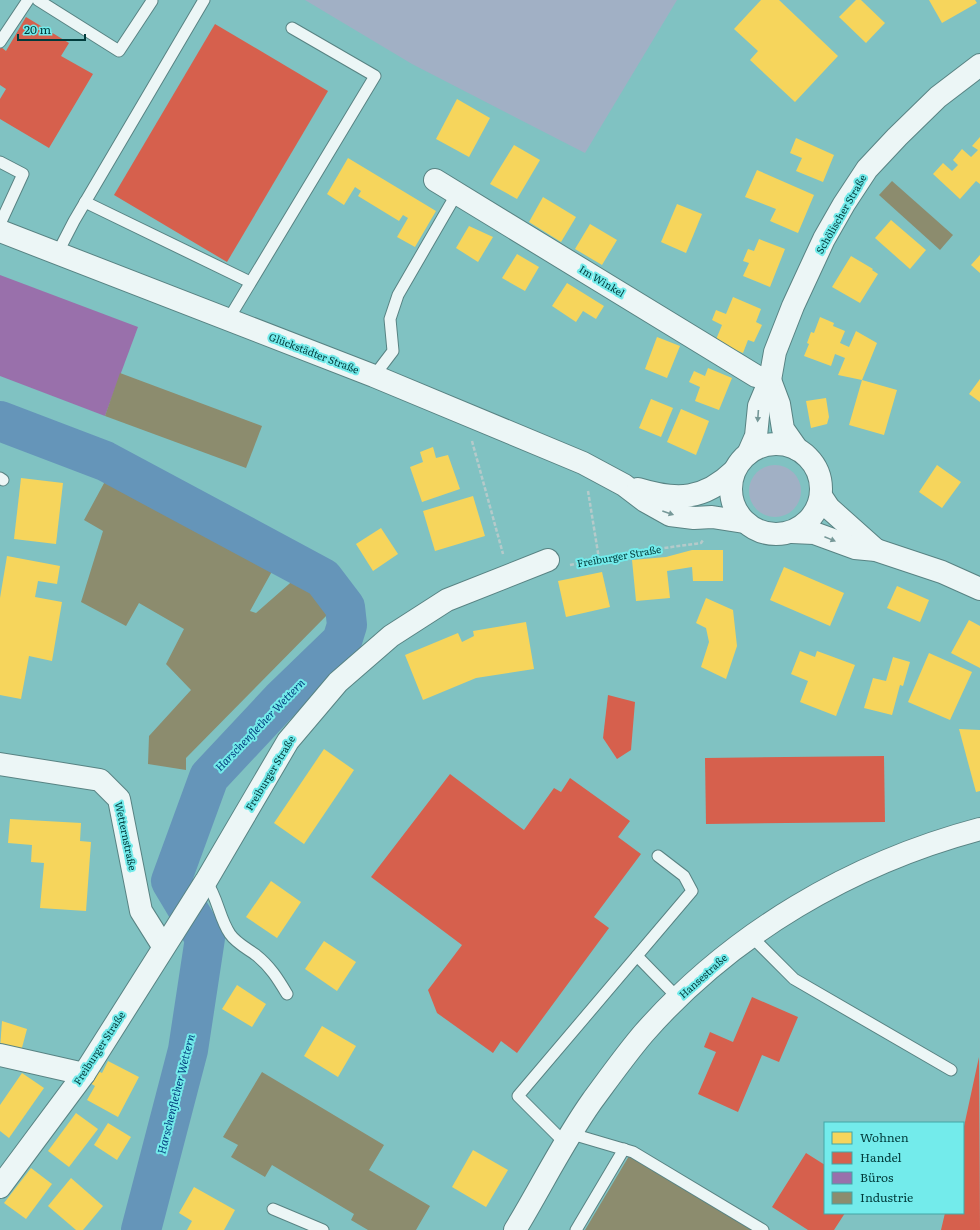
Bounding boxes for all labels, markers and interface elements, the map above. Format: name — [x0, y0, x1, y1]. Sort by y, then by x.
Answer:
scale bar — [18, 16, 85, 42]
text: 20 m — [24, 20, 51, 38]
street label: Schölischer Straße — [812, 171, 869, 256]
street label: Im Winkel — [577, 261, 628, 300]
street label: Glückstädter Straße — [267, 328, 361, 377]
one-way arrow — [755, 410, 762, 422]
one-way arrow — [663, 511, 675, 517]
one-way arrow — [824, 536, 836, 542]
street label: Freiburger Straße — [576, 541, 662, 570]
water label: Harschenflether Wettern — [211, 674, 308, 774]
street label: Freiburger Straße — [241, 732, 298, 813]
street label: Wetternstraße — [112, 800, 141, 872]
street label: Hansestraße — [675, 950, 730, 1001]
street label: Freiburger Straße — [69, 1008, 128, 1087]
water label: Harschenflether Wettern — [152, 1032, 198, 1155]
legend — [824, 1122, 964, 1214]
text: Wohnen — [860, 1128, 909, 1146]
text: Handel — [860, 1148, 902, 1166]
text: Büros — [860, 1168, 894, 1186]
text: Industrie — [860, 1188, 913, 1206]

